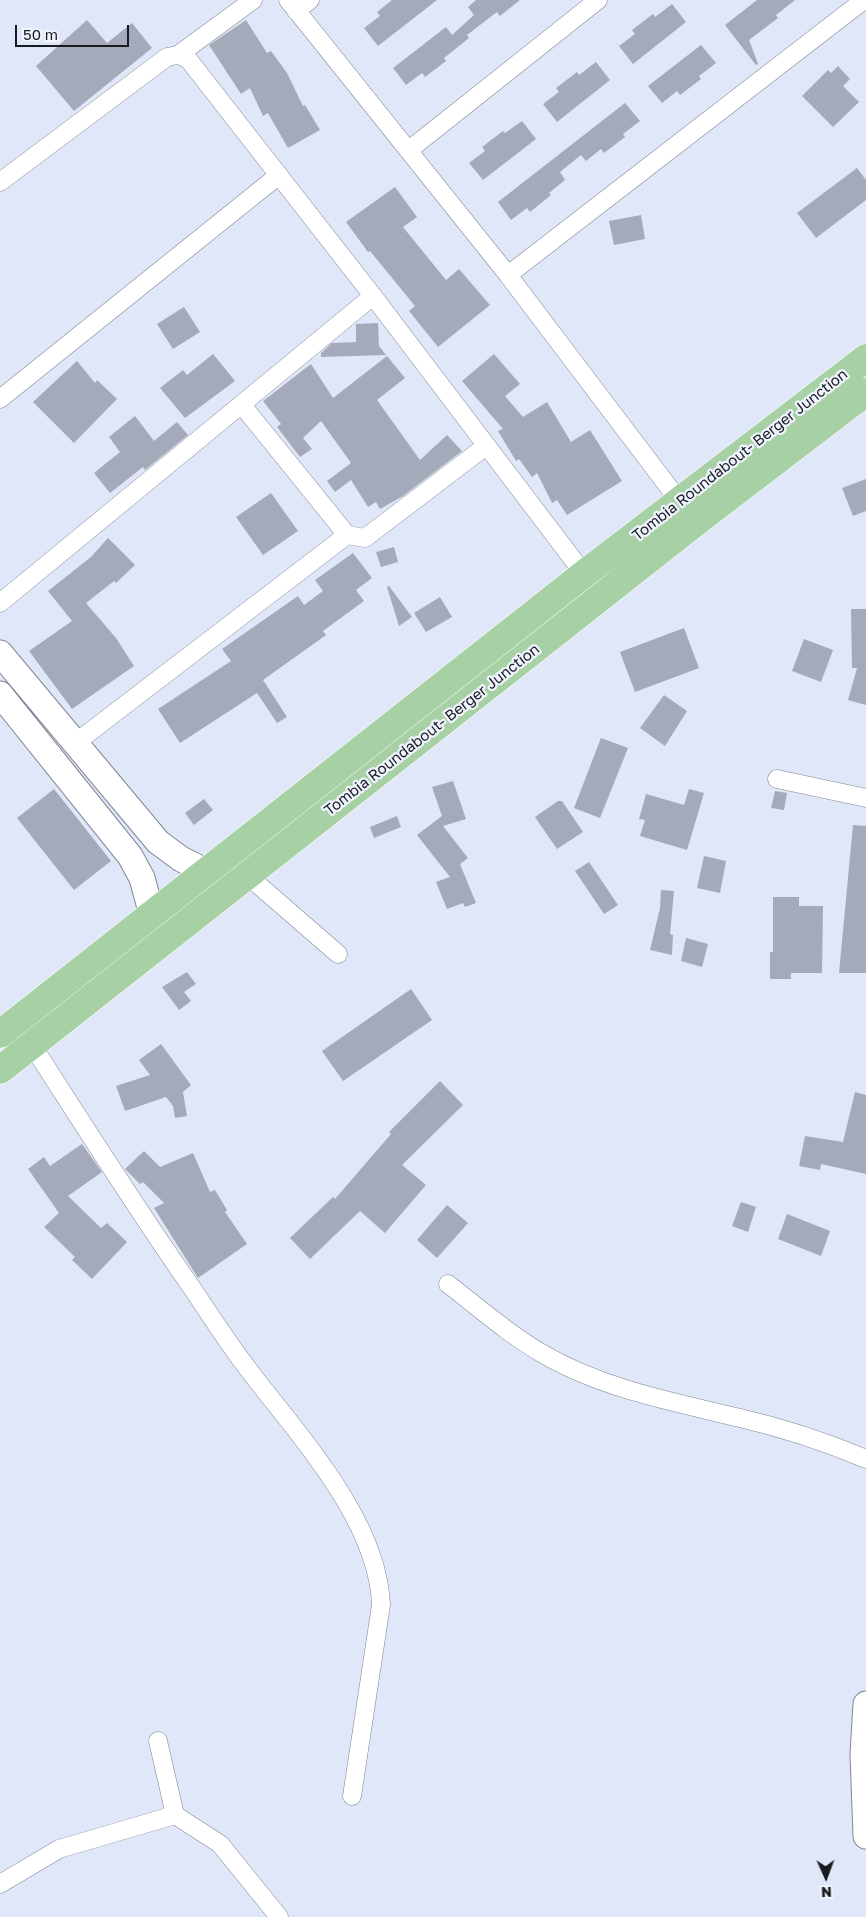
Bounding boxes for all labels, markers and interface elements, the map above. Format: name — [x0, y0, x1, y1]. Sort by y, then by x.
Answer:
scale bar — [18, 15, 131, 47]
text: 50 m — [23, 25, 58, 43]
street label: Tombia Roundabout- Berger Junction — [629, 365, 851, 545]
street label: Tombia Roundabout- Berger Junction — [321, 640, 543, 820]
north arrow — [801, 1852, 851, 1902]
text: N — [821, 1884, 832, 1901]

